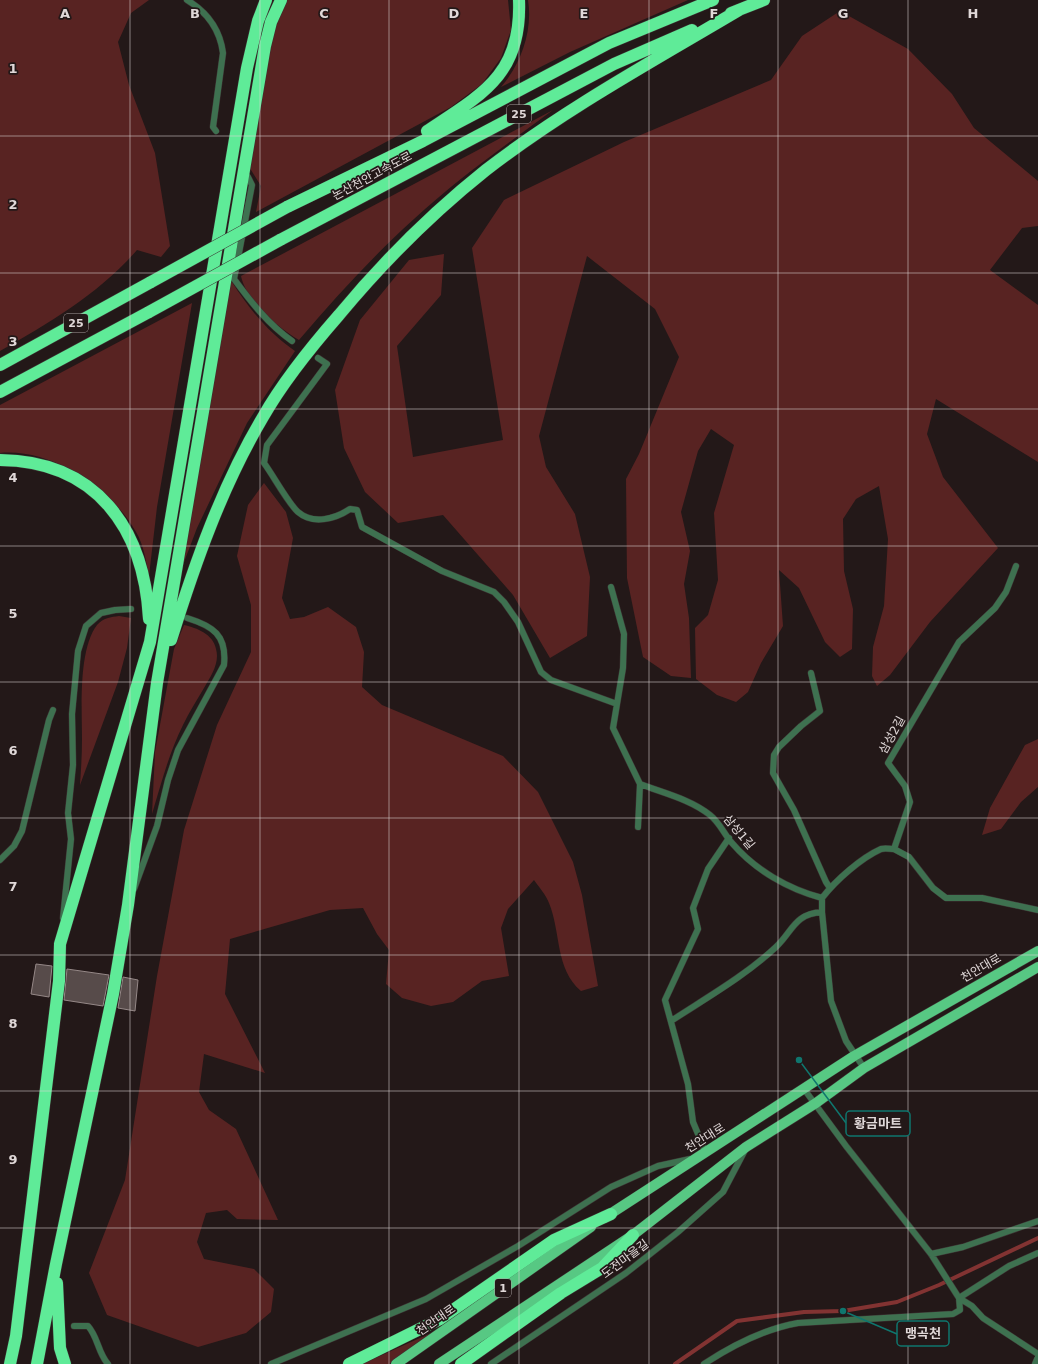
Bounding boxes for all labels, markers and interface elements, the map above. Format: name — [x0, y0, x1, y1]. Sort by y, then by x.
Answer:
text: A — [60, 6, 70, 21]
text: B — [190, 6, 200, 21]
text: C — [319, 6, 329, 21]
text: D — [449, 6, 460, 21]
text: E — [580, 6, 588, 21]
text: F — [710, 6, 718, 21]
text: G — [838, 6, 848, 21]
text: H — [968, 6, 978, 21]
text: 1 — [8, 61, 18, 76]
road number: 25 — [507, 105, 531, 123]
street label: 논산천안고속도로 — [330, 149, 414, 203]
text: 2 — [8, 197, 18, 212]
road number: 25 — [64, 314, 88, 332]
text: 3 — [8, 334, 18, 349]
text: 4 — [8, 470, 18, 485]
text: 5 — [8, 606, 18, 621]
street label: 삼성2길 — [876, 714, 908, 756]
text: 6 — [8, 743, 18, 758]
street label: 삼성1길 — [721, 812, 757, 852]
text: 7 — [8, 879, 18, 894]
street label: 천안대로 — [958, 951, 1004, 985]
text: 8 — [8, 1016, 18, 1031]
callout: 황금마트 — [846, 1111, 910, 1136]
text: 황금마트 — [854, 1116, 902, 1131]
street label: 천안대로 — [683, 1120, 727, 1156]
text: 9 — [8, 1152, 18, 1167]
street label: 도전마을길 — [599, 1237, 651, 1281]
road number: 1 — [495, 1279, 511, 1297]
street label: 천안대로 — [414, 1302, 458, 1338]
callout: 맹곡천 — [897, 1321, 949, 1346]
text: 맹곡천 — [905, 1326, 941, 1341]

